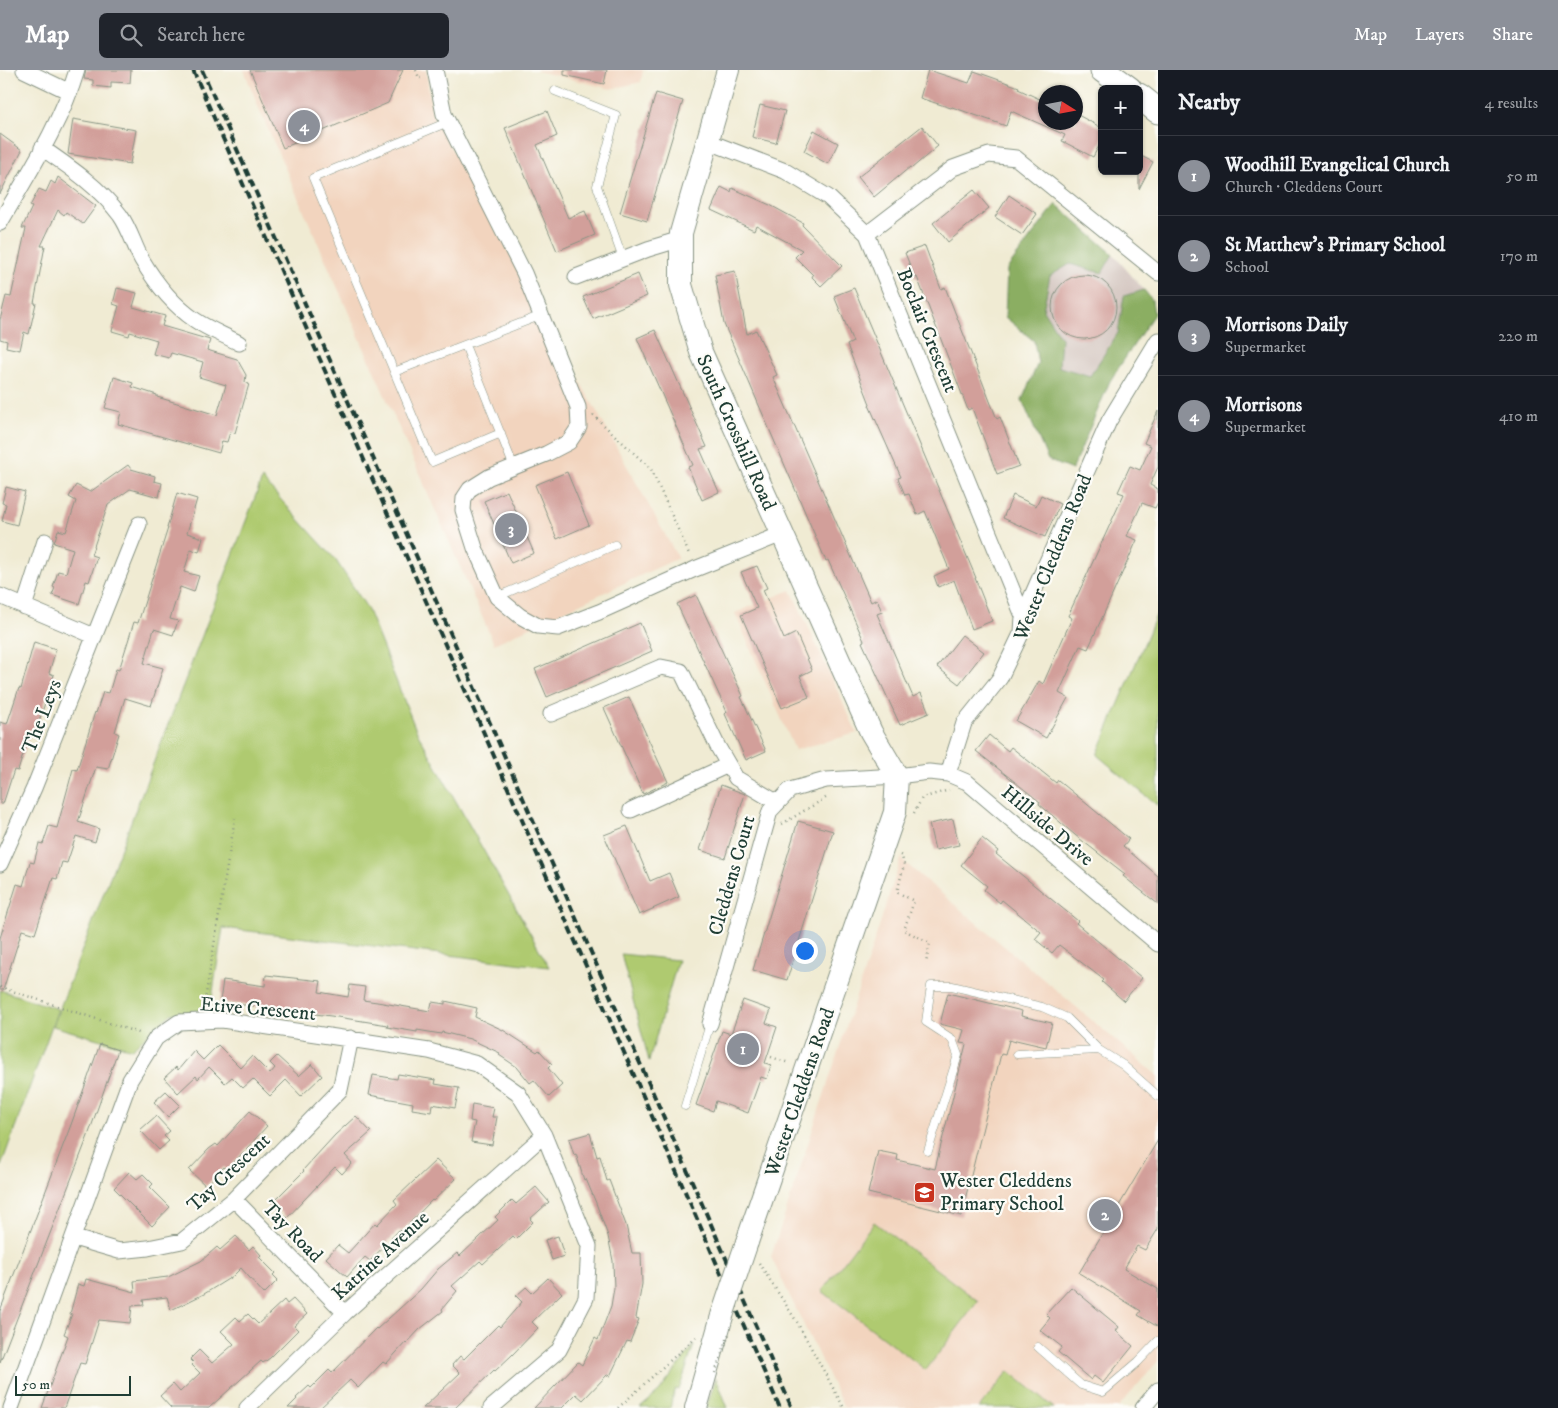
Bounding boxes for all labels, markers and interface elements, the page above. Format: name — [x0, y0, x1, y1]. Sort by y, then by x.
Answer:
search box — [99, 13, 449, 58]
text: Map — [25, 20, 69, 50]
icon: search — [117, 21, 145, 49]
text: Search here — [157, 24, 245, 47]
text: Map — [1354, 24, 1387, 46]
text: Layers — [1415, 24, 1464, 46]
text: Share — [1492, 24, 1533, 46]
north arrow — [1038, 85, 1083, 130]
map controls — [1098, 85, 1143, 175]
button: + — [1098, 85, 1143, 130]
text: Nearby — [1178, 90, 1240, 116]
text: 4 results — [1485, 93, 1538, 113]
pin: 4 — [288, 107, 320, 145]
button: − — [1098, 130, 1143, 175]
text: Woodhill Evangelical Church — [1225, 154, 1450, 177]
text: 1 — [1191, 166, 1197, 186]
text: 50 m — [1506, 166, 1538, 186]
text: Church · Cleddens Court — [1225, 177, 1383, 197]
text: St Matthew's Primary School — [1225, 234, 1445, 257]
text: 2 — [1190, 246, 1198, 266]
text: 170 m — [1500, 246, 1538, 266]
text: School — [1225, 257, 1269, 277]
street label: Boclair Crescent — [890, 265, 963, 396]
text: Morrisons Daily — [1225, 314, 1348, 337]
text: 3 — [1191, 326, 1197, 346]
text: 220 m — [1498, 326, 1538, 346]
text: Supermarket — [1225, 337, 1306, 357]
street label: South Crosshill Road — [690, 351, 781, 515]
text: Morrisons — [1225, 394, 1302, 417]
text: 4 — [1189, 406, 1199, 426]
text: 410 m — [1499, 406, 1538, 426]
text: Supermarket — [1225, 417, 1306, 437]
street label: Wester Cleddens Road — [1008, 471, 1098, 645]
pin: 3 — [495, 510, 527, 548]
street label: The Leys — [17, 676, 68, 757]
street label: Hillside Drive — [996, 780, 1098, 872]
street label: Cleddens Court — [703, 813, 762, 938]
your location — [792, 938, 818, 964]
street label: Etive Crescent — [199, 992, 317, 1027]
street label: Wester Cleddens Road — [759, 1005, 841, 1181]
pin: 1 — [727, 1030, 759, 1068]
street label: Tay Crescent — [182, 1128, 276, 1218]
place label: Wester Cleddens Primary School — [939, 1169, 1072, 1217]
school or university icon: Wester Cleddens Primary School — [912, 1180, 936, 1204]
street label: Tay Road — [256, 1196, 328, 1268]
pin: 2 — [1089, 1196, 1121, 1234]
street label: Katrine Avenue — [327, 1206, 435, 1306]
scale bar — [15, 1373, 131, 1396]
text: 50 m — [22, 1376, 50, 1394]

